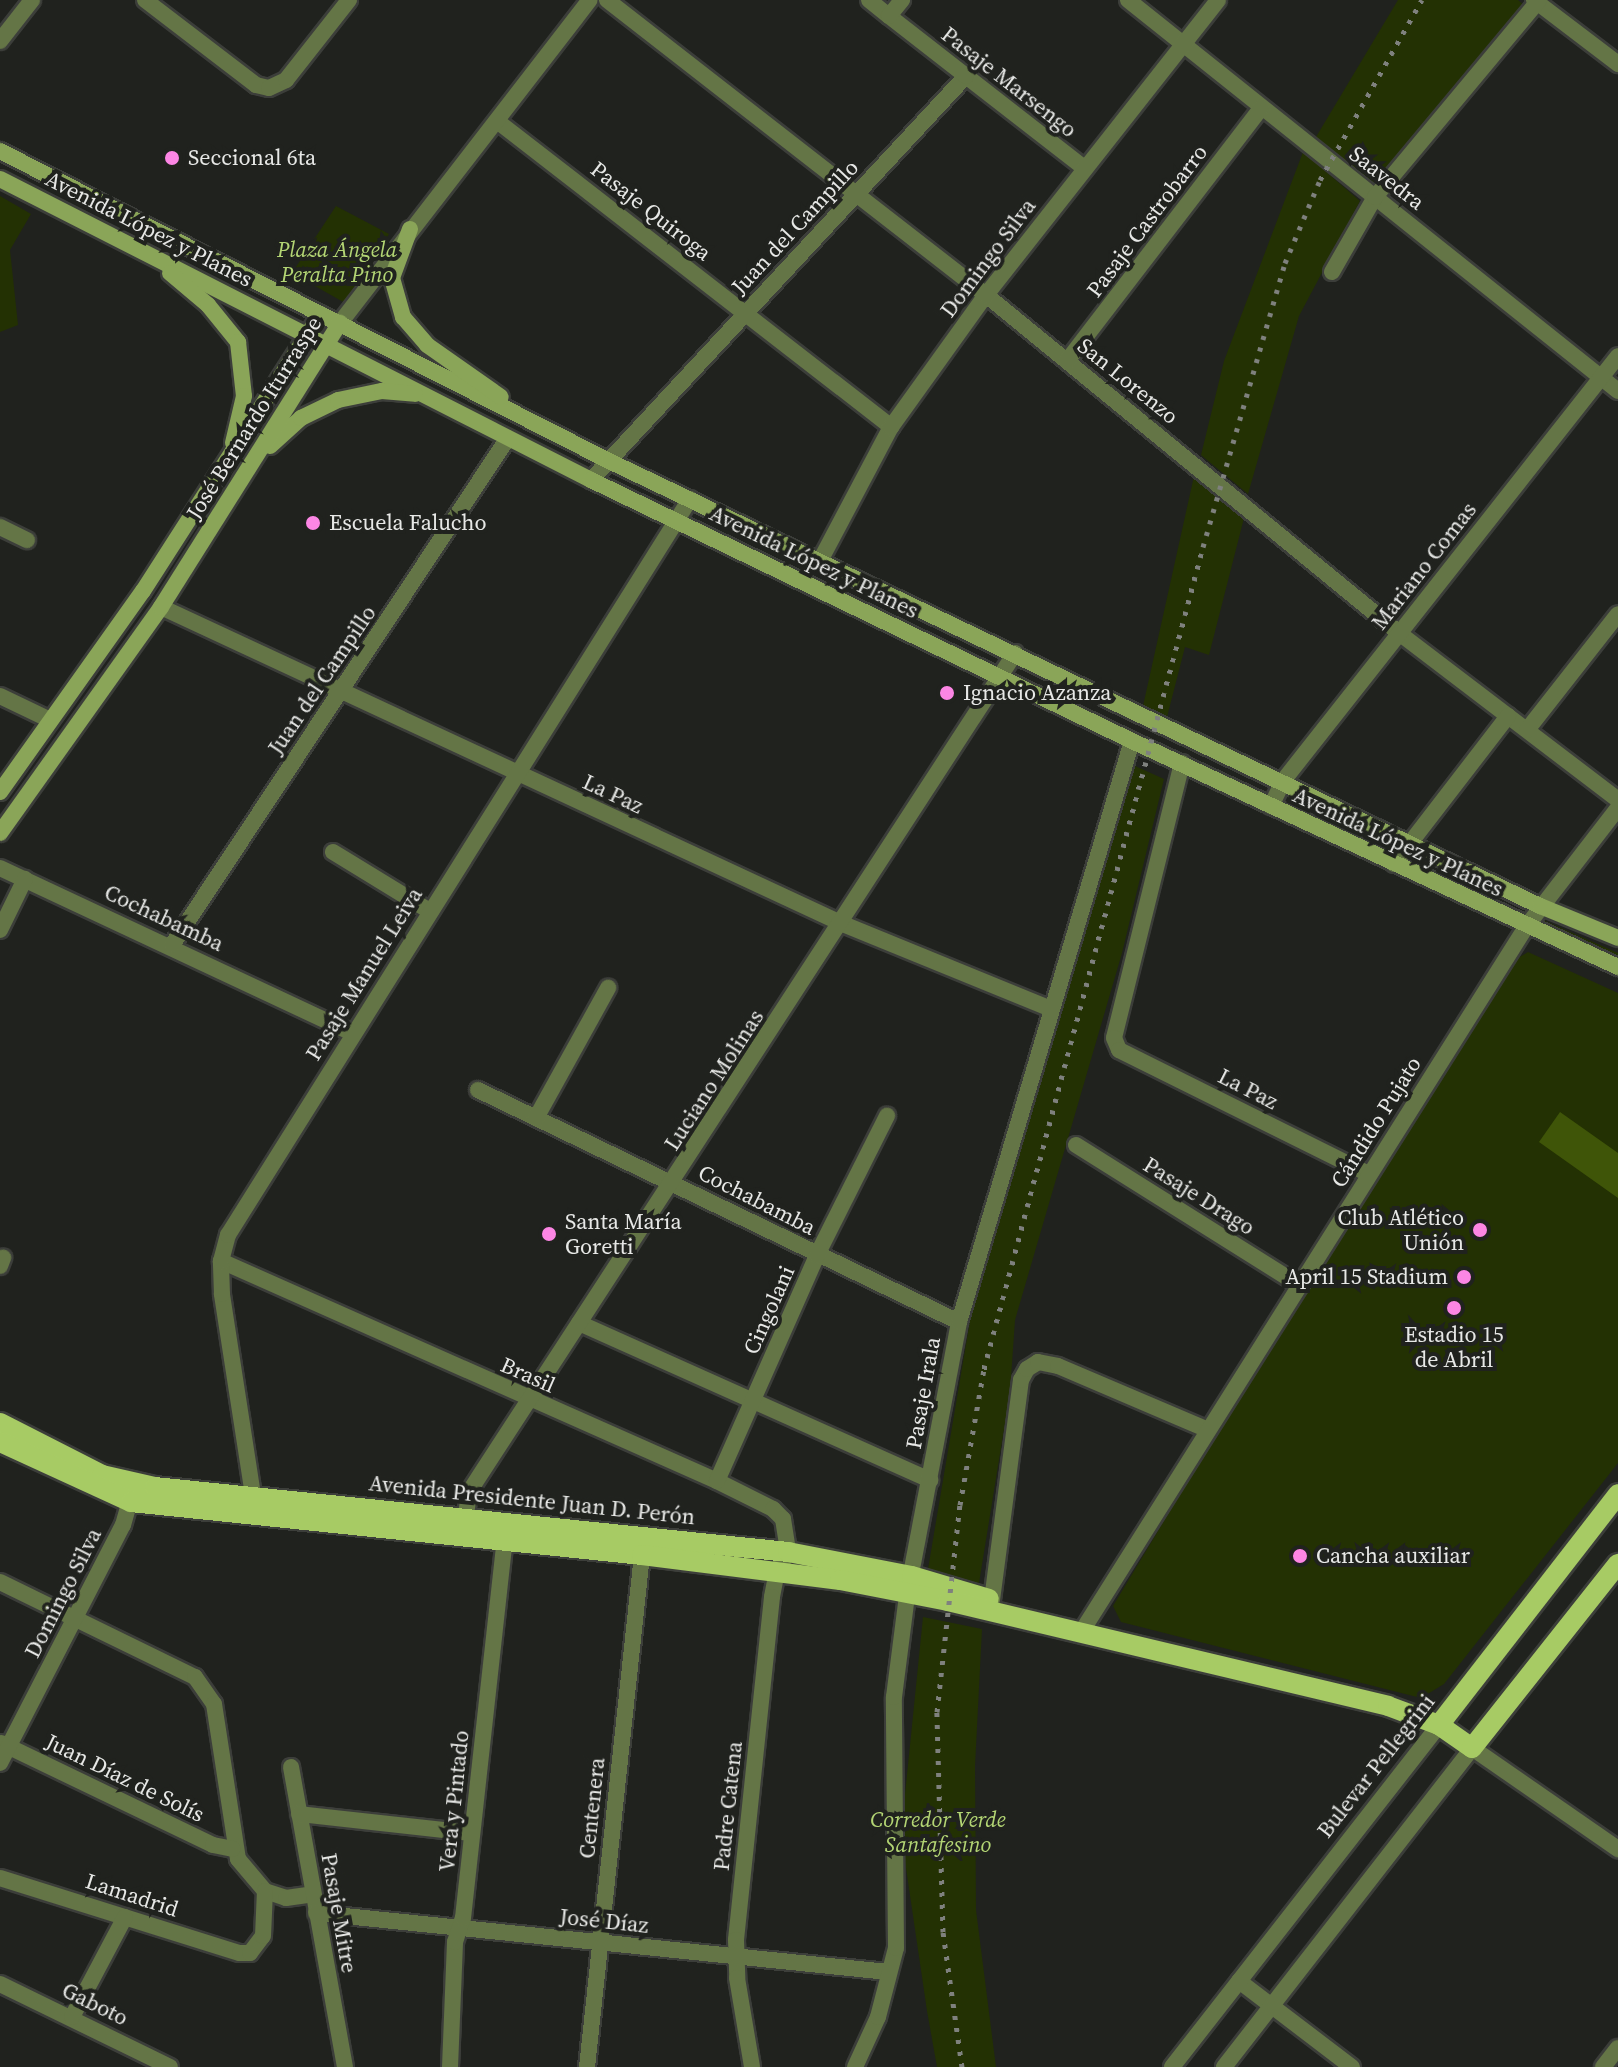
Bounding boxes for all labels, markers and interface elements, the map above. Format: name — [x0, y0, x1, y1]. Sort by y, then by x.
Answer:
street label: Pasaje Marsengo — [936, 21, 1082, 143]
street label: Pasaje Castrobarro — [1081, 139, 1213, 303]
street label: Saavedra — [1344, 141, 1430, 215]
place label: Seccional 6ta — [188, 145, 316, 171]
marker: Seccional 6ta — [163, 149, 181, 167]
street label: Juan del Campillo — [726, 154, 864, 300]
street label: Pasaje Quiroga — [586, 156, 716, 266]
street label: Avenida López y Planes — [41, 165, 257, 293]
street label: Domingo Silva — [935, 193, 1041, 323]
park label: Plaza Ángela Peralta Pino — [277, 236, 397, 288]
street label: José Bernardo Iturraspe — [181, 312, 327, 524]
street label: San Lorenzo — [1072, 332, 1184, 430]
street label: Mariano Comas — [1366, 497, 1482, 635]
street label: Avenida López y Planes — [705, 500, 923, 624]
place label: Escuela Falucho — [329, 510, 487, 536]
marker: Escuela Falucho — [304, 514, 322, 532]
street label: Juan del Campillo — [262, 600, 382, 760]
place label: Ignacio Azanza — [963, 680, 1111, 706]
marker: Ignacio Azanza — [938, 684, 956, 702]
street label: La Paz — [579, 769, 647, 819]
street label: Avenida López y Planes — [1289, 782, 1507, 902]
street label: Cochabamba — [100, 879, 228, 957]
street label: Pasaje Manuel Leiva — [300, 883, 428, 1065]
street label: Luciano Molinas — [659, 1005, 769, 1155]
street label: Cándido Pujato — [1325, 1052, 1427, 1192]
street label: La Paz — [1214, 1063, 1282, 1115]
street label: Pasaje Drago — [1138, 1151, 1260, 1241]
street label: Cochabamba — [694, 1159, 820, 1241]
place label: Club Atlético Unión — [1338, 1204, 1464, 1256]
place label: Santa María Goretti — [565, 1208, 682, 1260]
marker: Club Atlético Unión — [1471, 1221, 1489, 1239]
marker: Santa María Goretti — [540, 1225, 558, 1243]
street label: Cingolani — [738, 1262, 800, 1358]
place label: April 15 Stadium — [1285, 1264, 1448, 1290]
marker: April 15 Stadium — [1455, 1268, 1473, 1286]
marker: Estadio 15 de Abril — [1445, 1299, 1463, 1317]
place label: Estadio 15 de Abril — [1404, 1321, 1504, 1372]
street label: Pasaje Irala — [900, 1335, 946, 1451]
street label: Brasil — [497, 1351, 559, 1399]
street label: Avenida Presidente Juan D. Perón — [368, 1470, 696, 1530]
street label: Domingo Silva — [19, 1524, 107, 1662]
place label: Cancha auxiliar — [1316, 1543, 1470, 1569]
marker: Cancha auxiliar — [1291, 1547, 1309, 1565]
street label: Bulevar Pellegrini — [1312, 1689, 1440, 1843]
street label: Juan Díaz de Solís — [41, 1728, 209, 1828]
street label: Vera y Pintado — [433, 1729, 475, 1873]
street label: Padre Catena — [708, 1740, 748, 1872]
street label: Centenera — [574, 1756, 610, 1860]
park label: Corredor Verde Santafesino — [870, 1806, 1006, 1858]
street label: Pasaje Mitre — [315, 1851, 363, 1975]
street label: Lamadrid — [82, 1868, 182, 1922]
street label: José Díaz — [558, 1903, 650, 1939]
street label: Gaboto — [58, 1977, 132, 2031]

